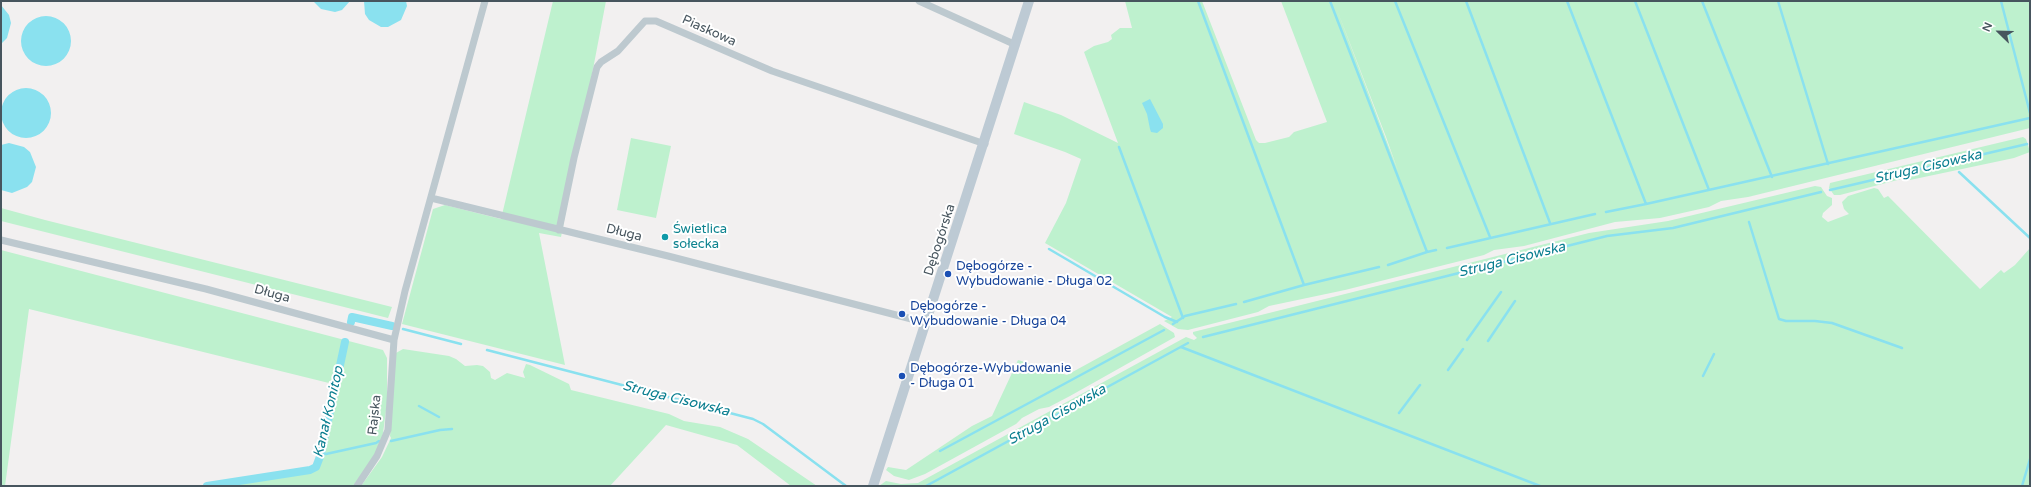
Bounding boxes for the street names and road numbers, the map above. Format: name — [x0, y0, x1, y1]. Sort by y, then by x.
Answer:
street label: Piaskowa — [679, 12, 739, 50]
street label: Dębogórska — [921, 202, 959, 278]
street label: Długa — [604, 221, 644, 245]
street label: Długa — [252, 282, 292, 306]
street label: Rajska — [365, 394, 385, 436]

